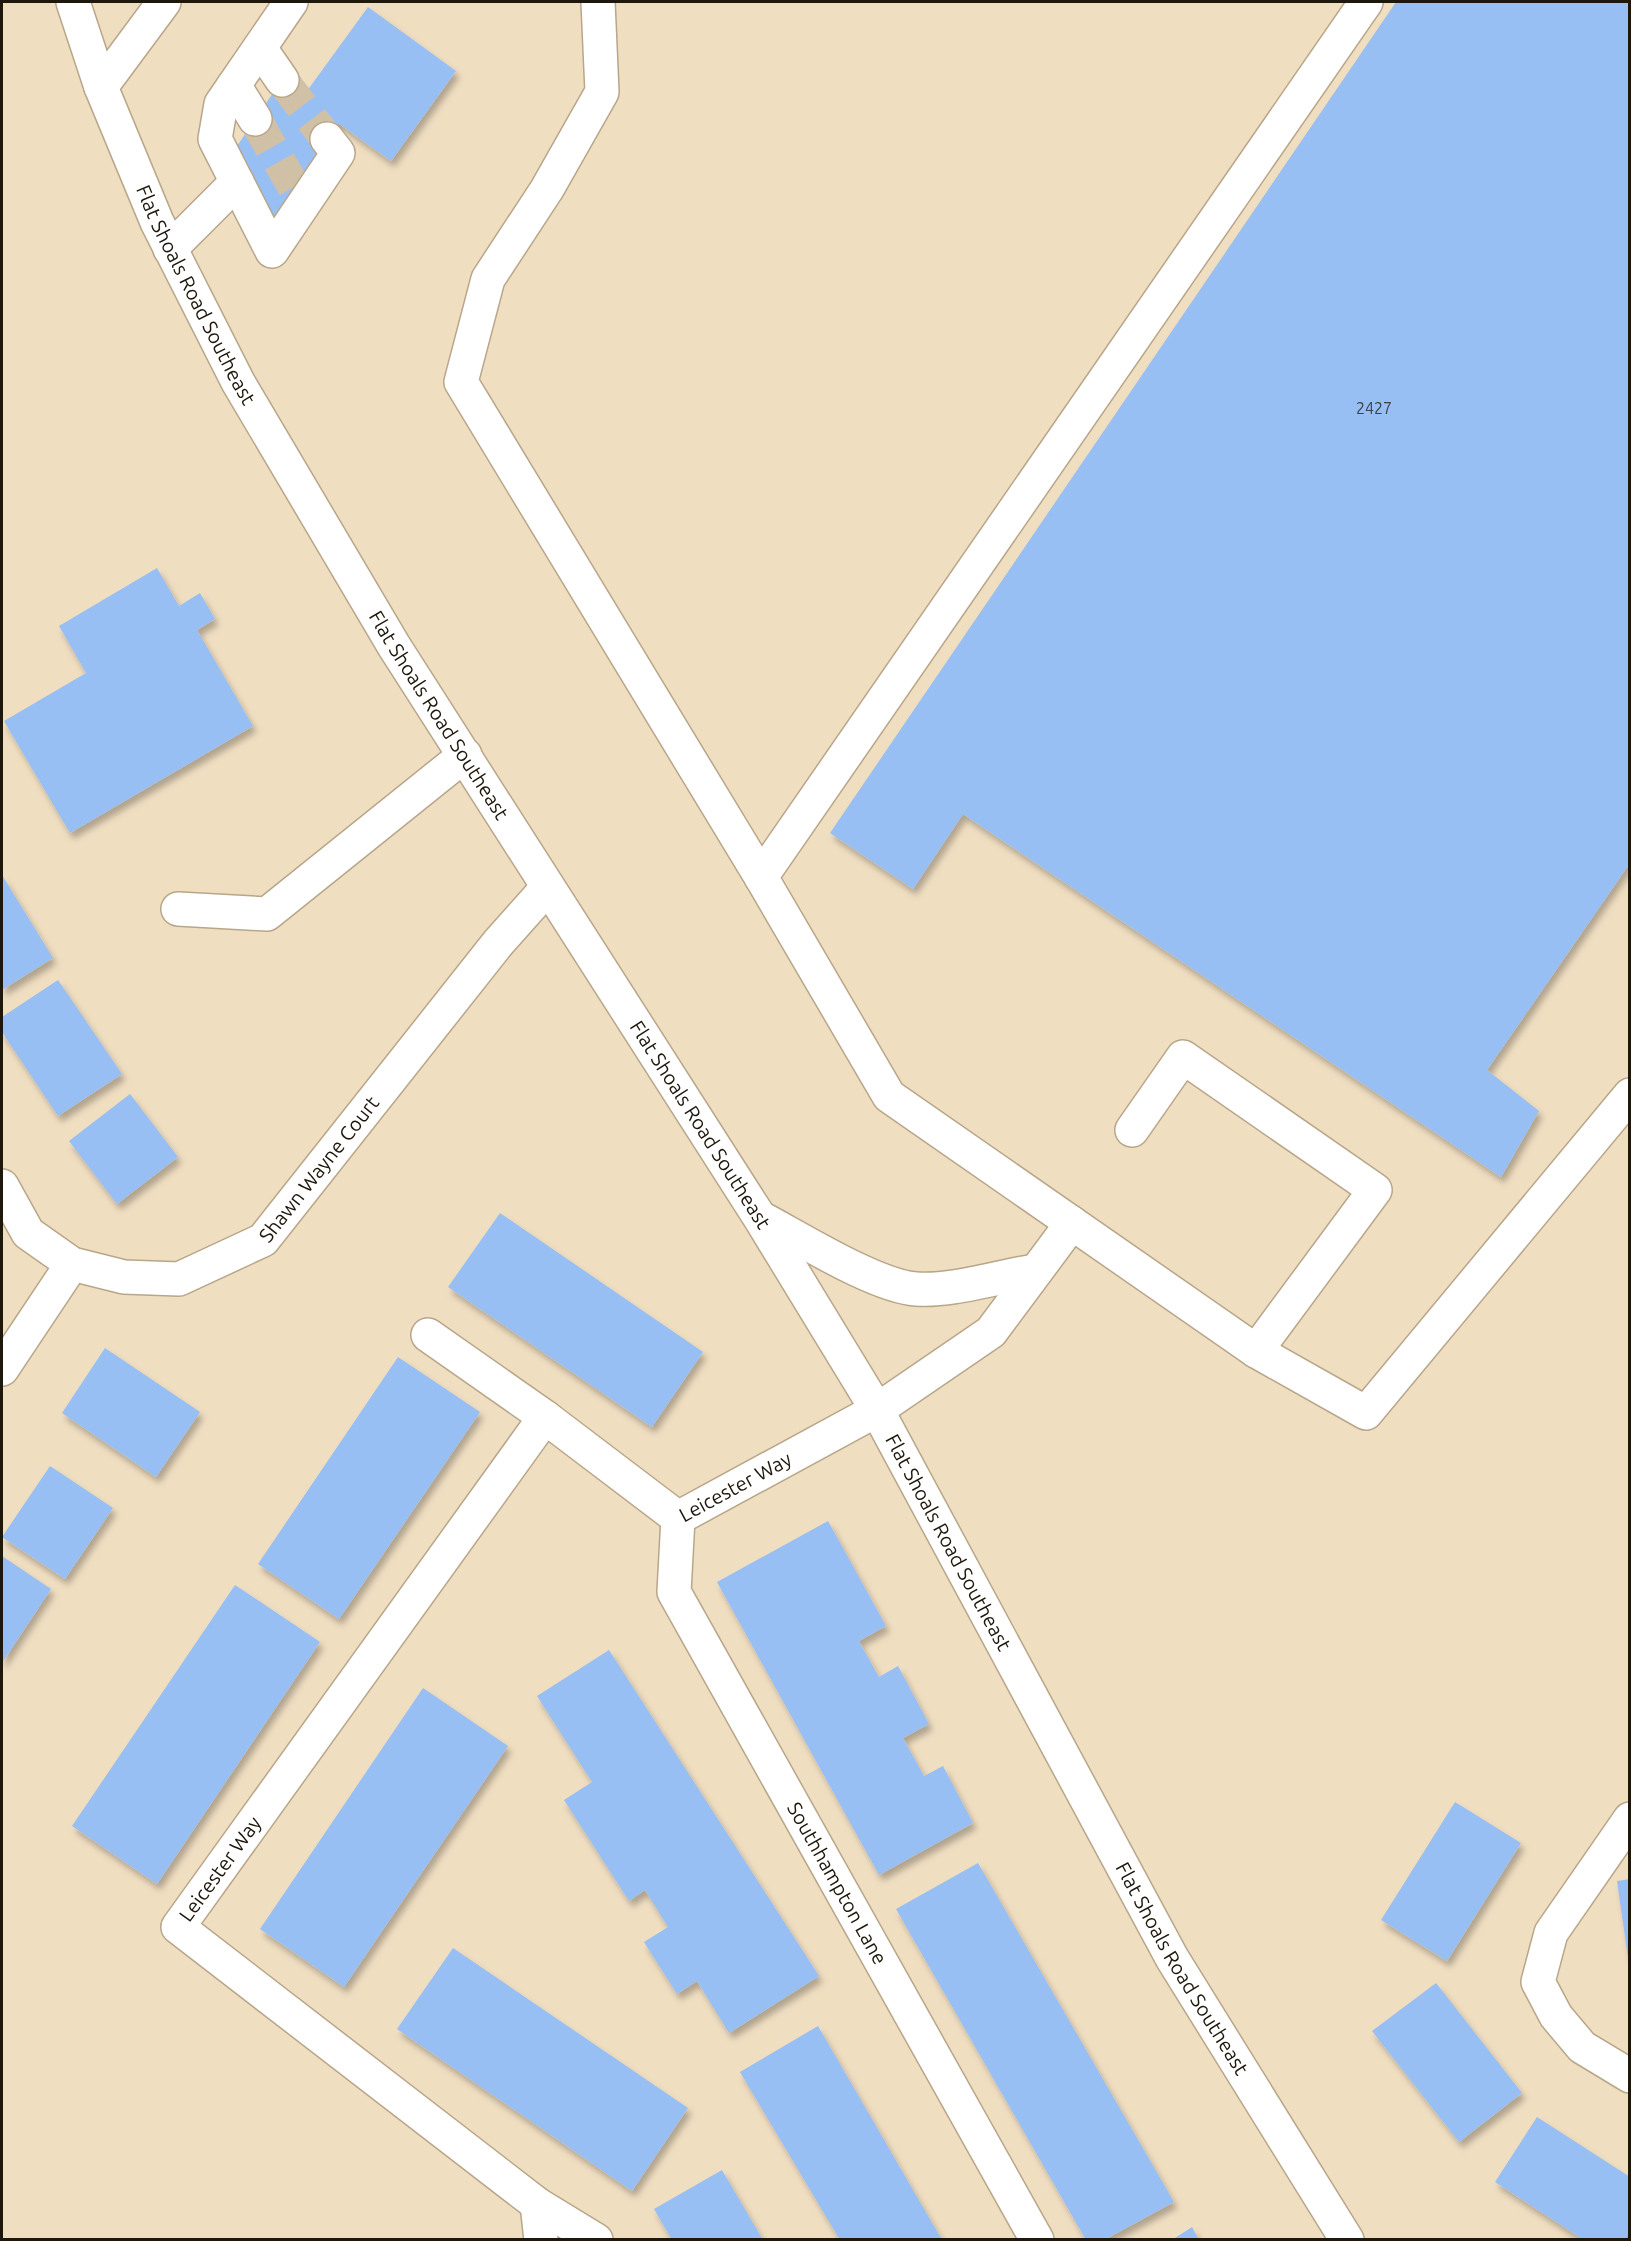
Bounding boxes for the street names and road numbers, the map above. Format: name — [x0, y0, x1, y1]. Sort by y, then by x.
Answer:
street label: Flat Shoals Road Southeast — [132, 181, 261, 409]
street label: Flat Shoals Road Southeast — [365, 606, 514, 824]
street label: Flat Shoals Road Southeast — [626, 1016, 776, 1233]
street label: Shawn Wayne Court — [254, 1091, 383, 1247]
street label: Flat Shoals Road Southeast — [881, 1430, 1016, 1655]
street label: Leicester Way — [675, 1447, 795, 1526]
street label: Southhampton Lane — [783, 1798, 892, 1968]
street label: Leicester Way — [174, 1811, 266, 1926]
street label: Flat Shoals Road Southeast — [1112, 1858, 1254, 2079]

